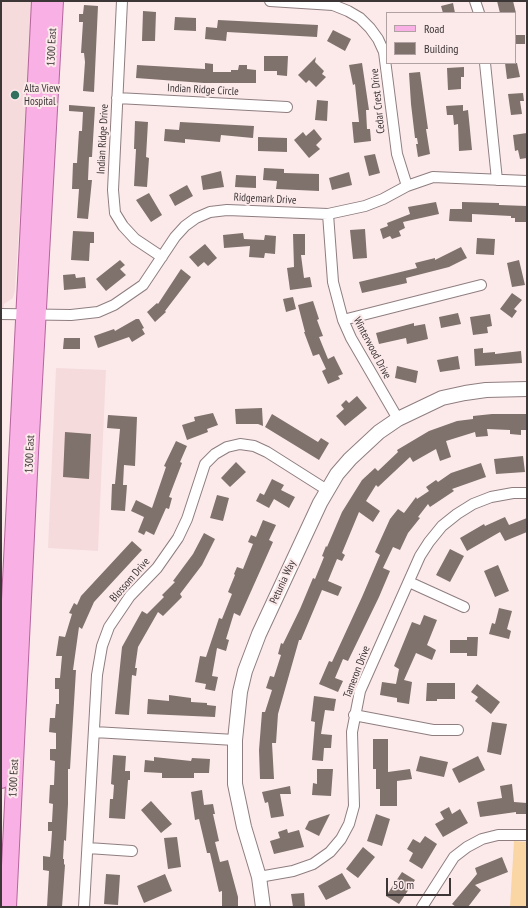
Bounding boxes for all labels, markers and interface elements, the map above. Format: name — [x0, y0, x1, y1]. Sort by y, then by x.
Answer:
legend — [386, 12, 516, 64]
text: Road — [424, 21, 444, 36]
street label: 1300 East — [44, 28, 60, 66]
text: Building — [424, 41, 459, 56]
street label: Cedar Crest Drive — [368, 68, 388, 134]
place label: Alta View Hospital — [24, 82, 60, 108]
street label: Indian Ridge Circle — [167, 82, 239, 98]
marker: Alta View Hospital — [9, 89, 21, 101]
street label: Indian Ridge Drive — [95, 104, 111, 174]
street label: Ridgemark Drive — [233, 191, 297, 207]
street label: Winterwood Drive — [350, 315, 394, 381]
street label: 1300 East — [22, 435, 38, 473]
street label: Blossom Drive — [107, 555, 153, 605]
street label: Petunia Way — [267, 558, 299, 606]
street label: Tameron Drive — [341, 644, 373, 700]
street label: 1300 East — [6, 759, 22, 797]
scale bar — [388, 870, 453, 896]
text: 50 m — [393, 877, 414, 892]

